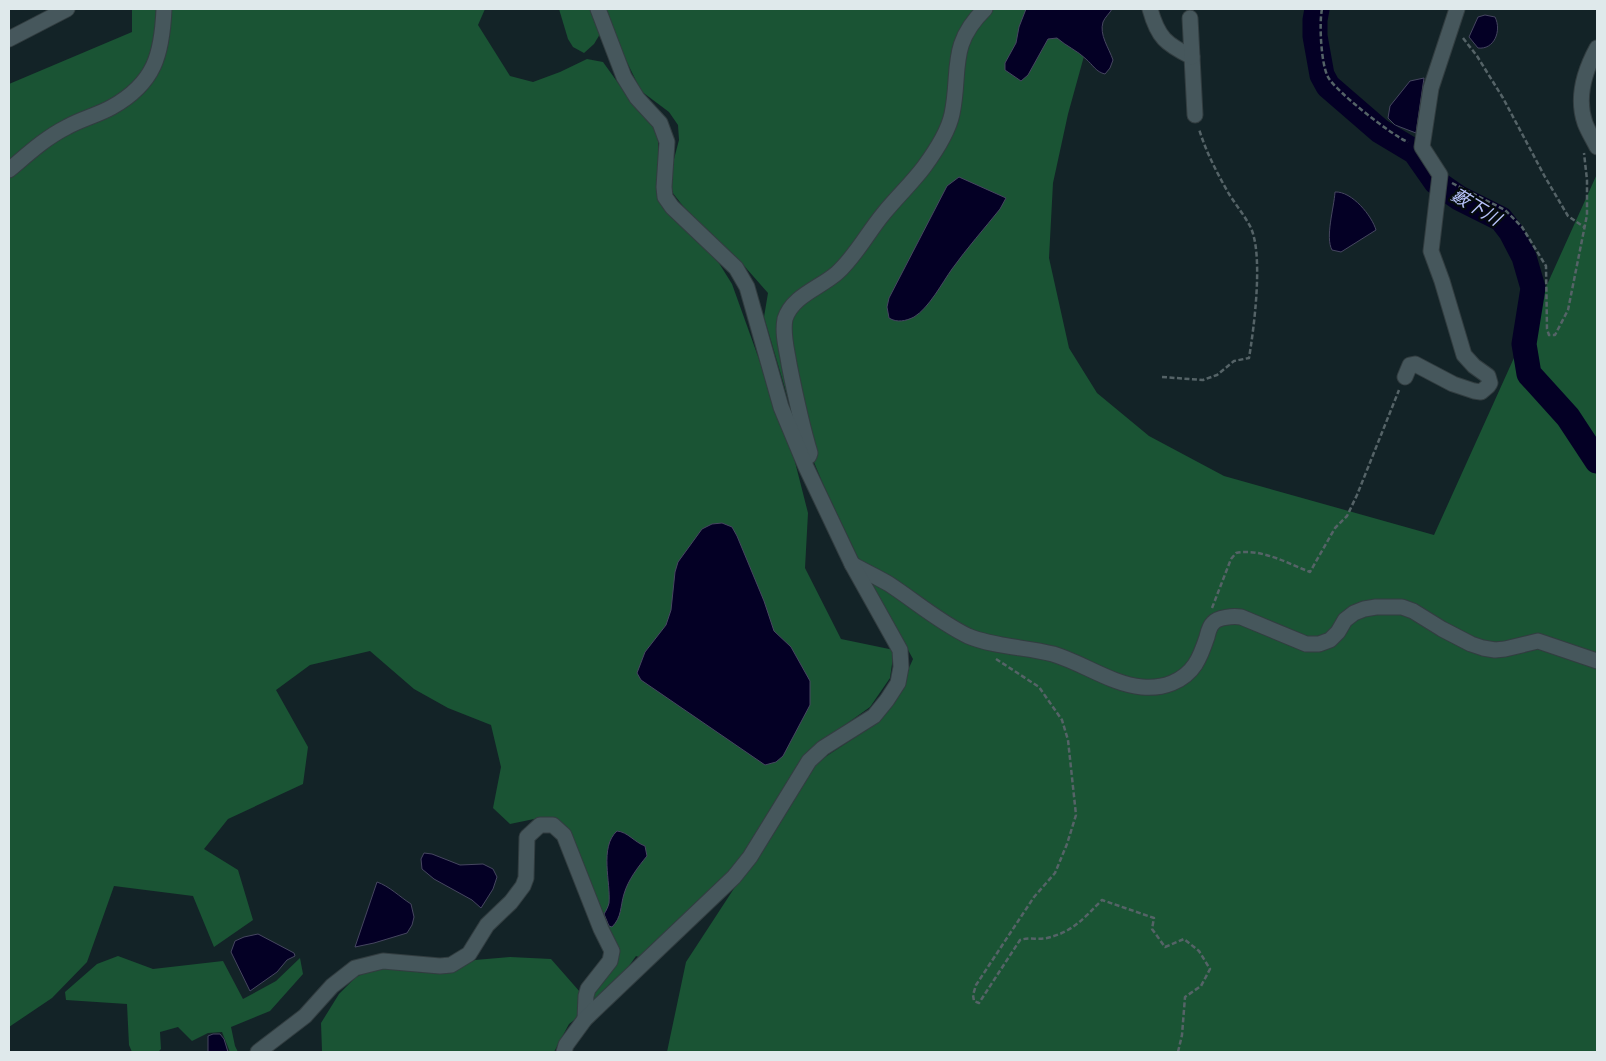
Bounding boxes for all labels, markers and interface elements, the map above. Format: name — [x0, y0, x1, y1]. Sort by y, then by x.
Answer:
water label: 藪下川 — [1447, 184, 1507, 231]

